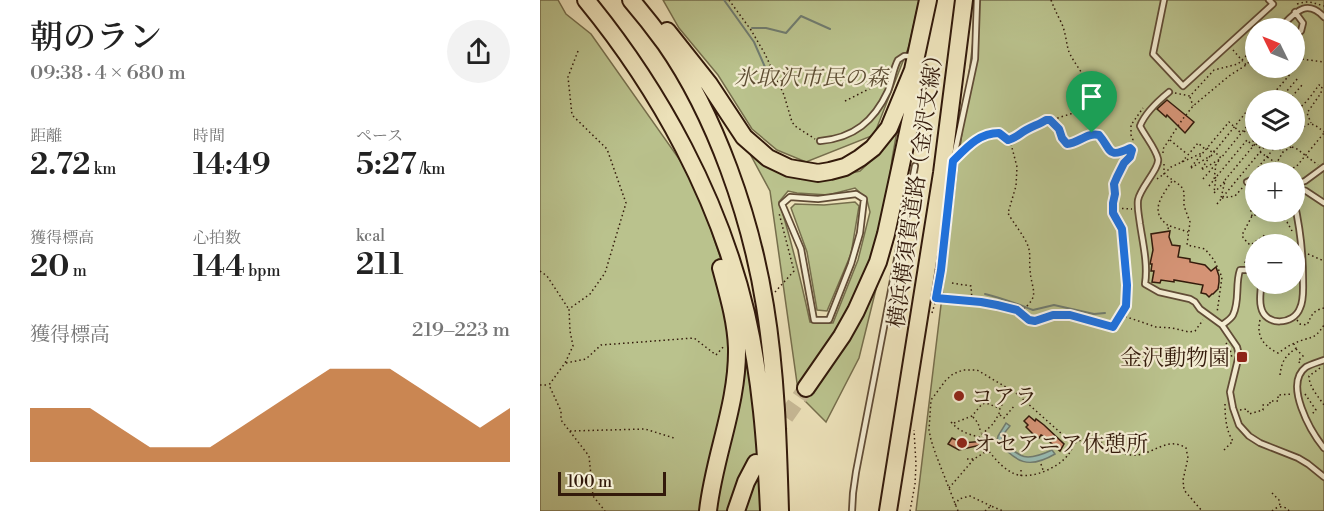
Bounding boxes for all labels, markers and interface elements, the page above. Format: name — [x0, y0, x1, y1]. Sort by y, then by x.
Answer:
text: 朝のラン — [30, 18, 162, 59]
north arrow — [1245, 18, 1305, 78]
map controls — [1245, 18, 1305, 294]
button: share — [447, 20, 510, 83]
street label: 横浜横須賀道路（金沢支線） — [883, 43, 950, 330]
text: 09:38 · 4 × 680 m — [30, 61, 186, 86]
park label: 氷取沢市民の森 — [734, 65, 890, 92]
pin — [1066, 71, 1117, 133]
icon: arrive — [1075, 80, 1108, 113]
button: layers — [1245, 90, 1305, 150]
text: 距離 — [30, 126, 62, 146]
text: 時間 — [193, 126, 225, 146]
text: ペース — [356, 126, 403, 146]
text: 2.72 — [30, 146, 91, 184]
text: 14:49 — [193, 146, 271, 184]
text: 5:27 — [356, 146, 417, 184]
text: km — [91, 159, 116, 179]
text: /km — [417, 159, 445, 179]
button: + — [1245, 162, 1305, 222]
text: kcal — [356, 226, 385, 246]
text: 獲得標高 — [30, 228, 94, 248]
text: 心拍数 — [193, 228, 241, 248]
button: − — [1245, 234, 1305, 294]
text: 211 — [356, 246, 403, 284]
text: 20 — [30, 248, 69, 286]
text: 144 — [193, 248, 245, 286]
text: m — [69, 261, 87, 281]
text: bpm — [245, 261, 281, 281]
text: 219–223 m — [412, 318, 510, 343]
text: 獲得標高 — [30, 323, 110, 348]
place label: 金沢動物園 — [1120, 345, 1230, 372]
marker: 金沢動物園 — [1235, 350, 1249, 364]
place label: コアラ — [971, 384, 1037, 411]
marker: コアラ — [952, 389, 966, 403]
place label: オセアニア休憩所 — [974, 431, 1148, 458]
marker: オセアニア休憩所 — [955, 436, 969, 450]
scale bar — [558, 469, 666, 496]
text: 100 m — [567, 472, 612, 492]

